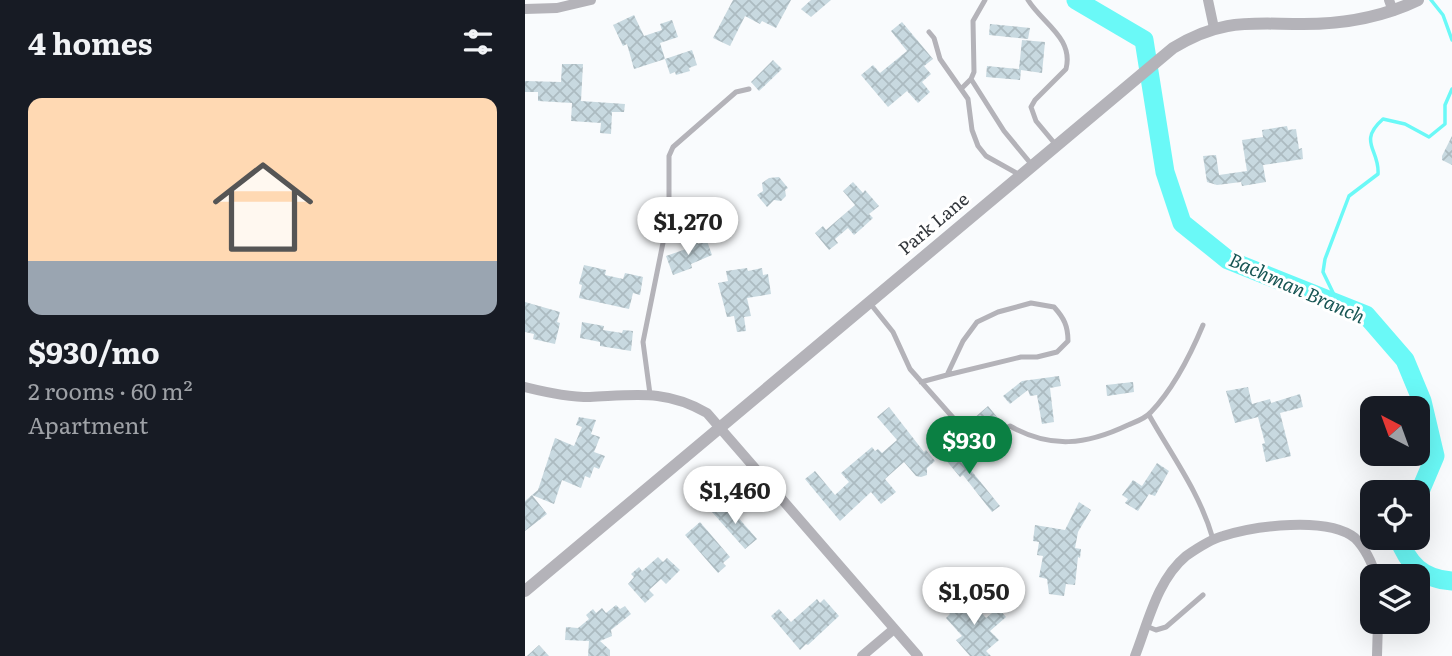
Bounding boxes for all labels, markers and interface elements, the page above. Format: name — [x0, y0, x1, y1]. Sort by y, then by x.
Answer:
text: 4 homes — [28, 20, 153, 64]
icon: filters — [459, 23, 497, 61]
icon: home — [200, 144, 326, 270]
street label: Park Lane — [892, 185, 974, 261]
pin: $1,270 — [631, 198, 745, 257]
text: $1,270 — [653, 203, 723, 237]
water label: Bachman Branch — [1225, 245, 1370, 330]
text: $930/mo — [28, 329, 160, 373]
text: 2 rooms · 60 m² — [28, 373, 193, 407]
north arrow — [1360, 396, 1430, 466]
map controls — [1360, 396, 1430, 634]
text: Apartment — [28, 407, 148, 441]
pin: $930 — [928, 416, 1010, 476]
text: $930 — [942, 422, 996, 456]
pin: $1,460 — [678, 466, 792, 526]
text: $1,460 — [699, 472, 771, 506]
button: locate — [1360, 480, 1430, 550]
button: layers — [1360, 564, 1430, 634]
pin: $1,050 — [917, 568, 1031, 627]
text: $1,050 — [938, 573, 1010, 607]

